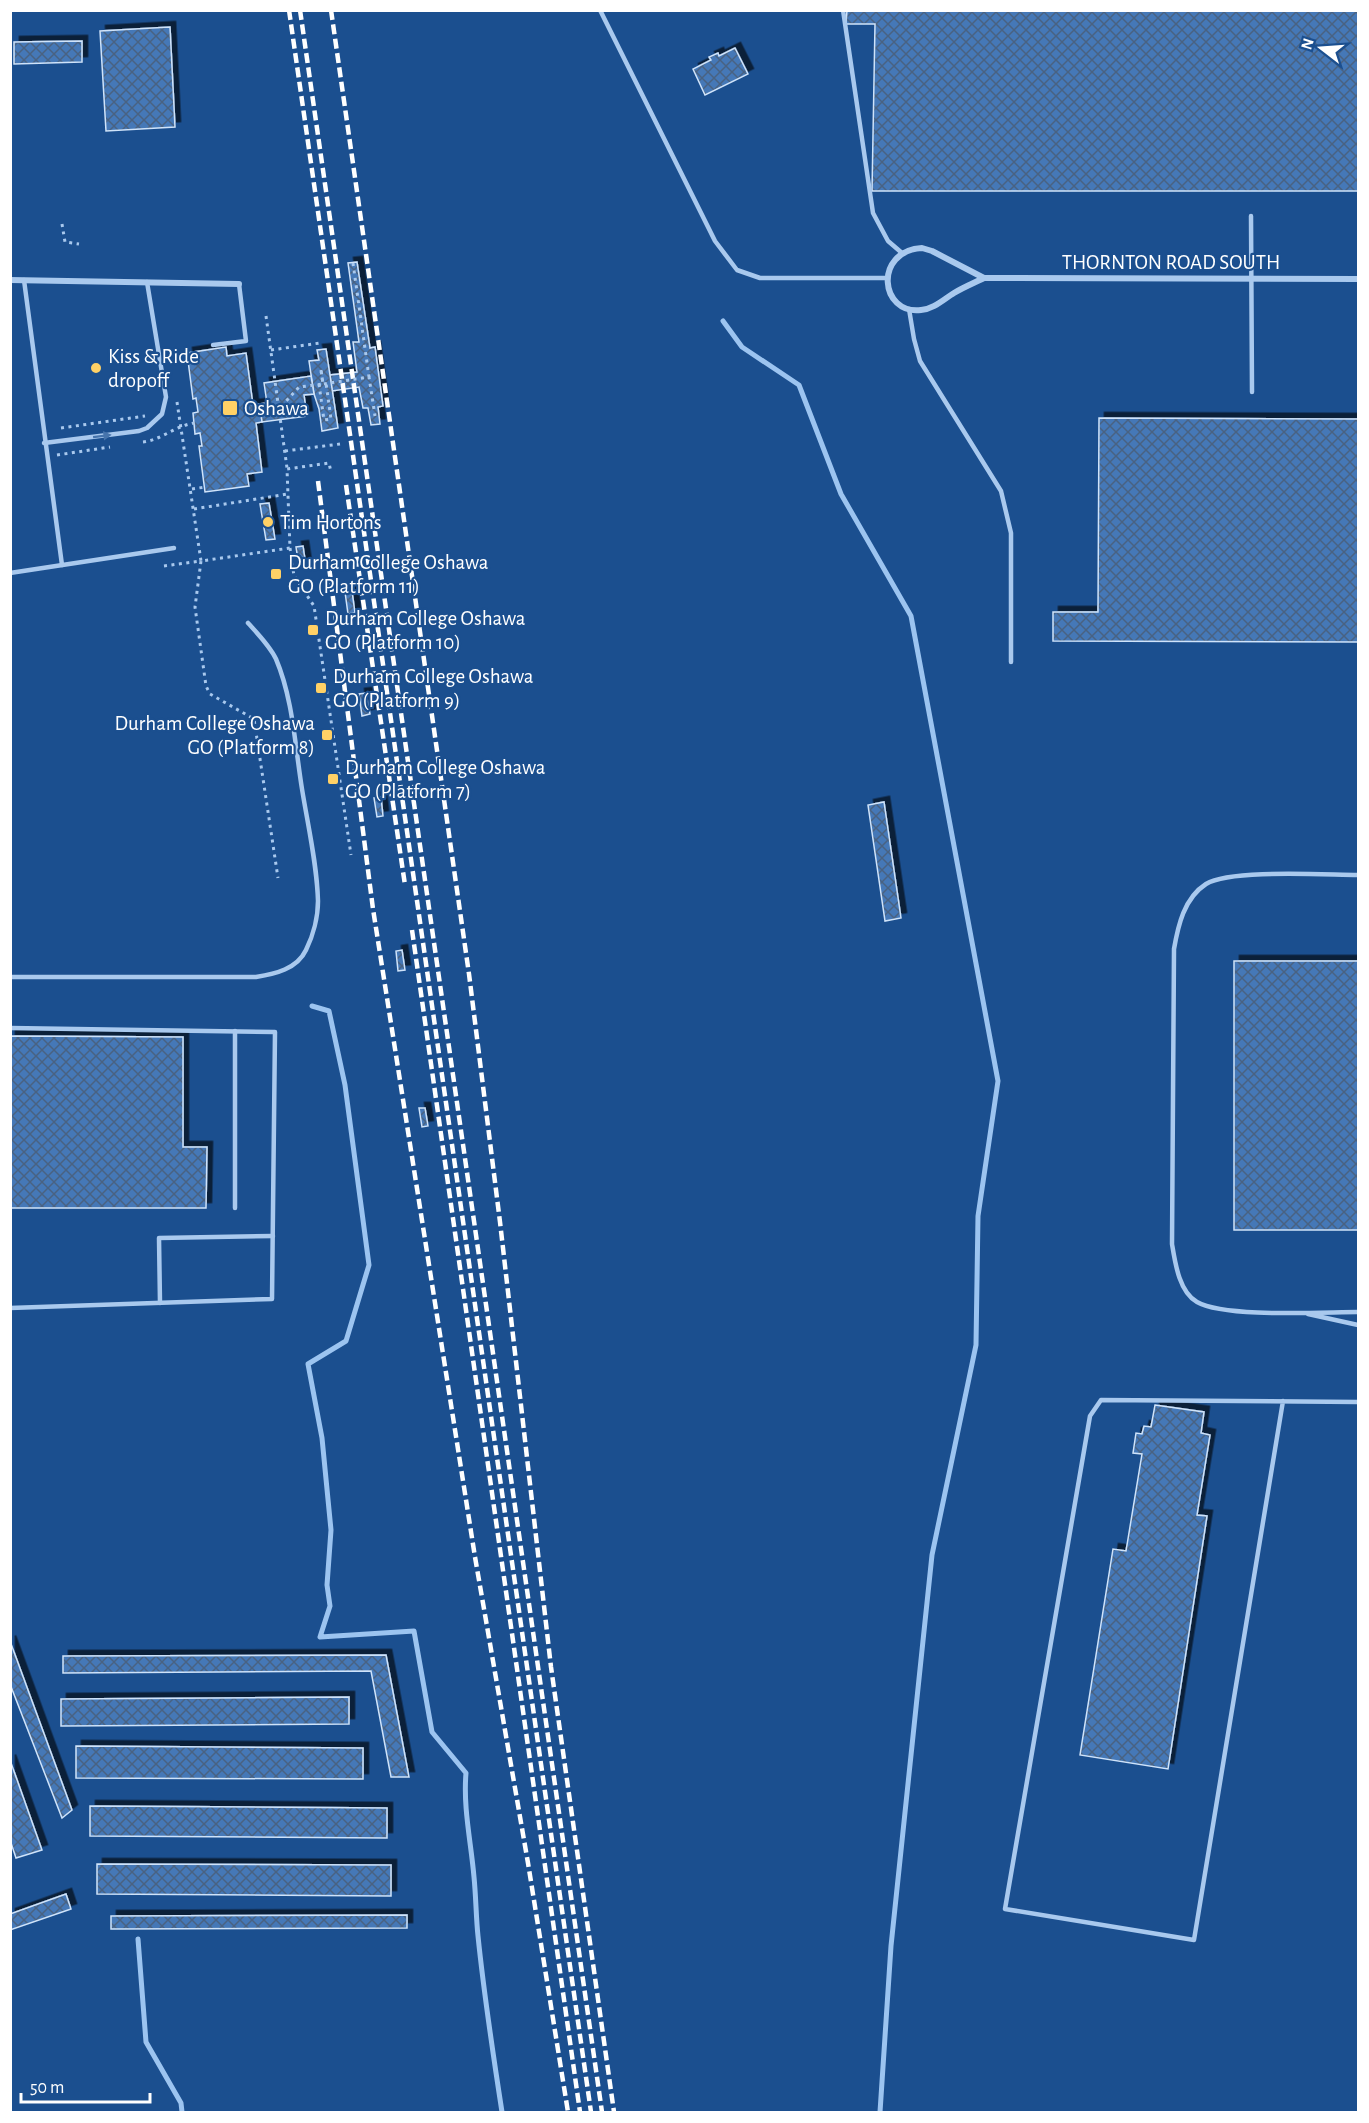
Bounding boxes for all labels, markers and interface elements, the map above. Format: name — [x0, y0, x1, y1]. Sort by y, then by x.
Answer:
north arrow — [1291, 18, 1351, 78]
text: N — [1298, 36, 1317, 52]
street label: THORNTON ROAD SOUTH — [1062, 252, 1280, 273]
place label: Kiss & Ride dropoff — [108, 346, 199, 391]
marker: Kiss & Ride dropoff — [89, 361, 103, 375]
place label: Oshawa — [244, 398, 309, 419]
marker: Oshawa — [221, 399, 239, 417]
one-way arrow — [93, 431, 112, 440]
place label: Tim Hortons — [280, 512, 382, 533]
marker: Tim Hortons — [261, 515, 275, 529]
place label: Durham College Oshawa GO (Platform 11) — [288, 552, 489, 597]
marker: Durham College Oshawa GO (Platform 11) — [269, 567, 283, 581]
place label: Durham College Oshawa GO (Platform 10) — [325, 608, 526, 653]
marker: Durham College Oshawa GO (Platform 10) — [306, 623, 320, 637]
place label: Durham College Oshawa GO (Platform 9) — [333, 666, 534, 711]
marker: Durham College Oshawa GO (Platform 9) — [314, 681, 328, 695]
place label: Durham College Oshawa GO (Platform 8) — [114, 713, 315, 758]
marker: Durham College Oshawa GO (Platform 8) — [320, 728, 334, 742]
place label: Durham College Oshawa GO (Platform 7) — [345, 757, 546, 802]
marker: Durham College Oshawa GO (Platform 7) — [326, 772, 340, 786]
scale bar — [21, 2066, 150, 2104]
text: 50 m — [30, 2079, 64, 2097]

